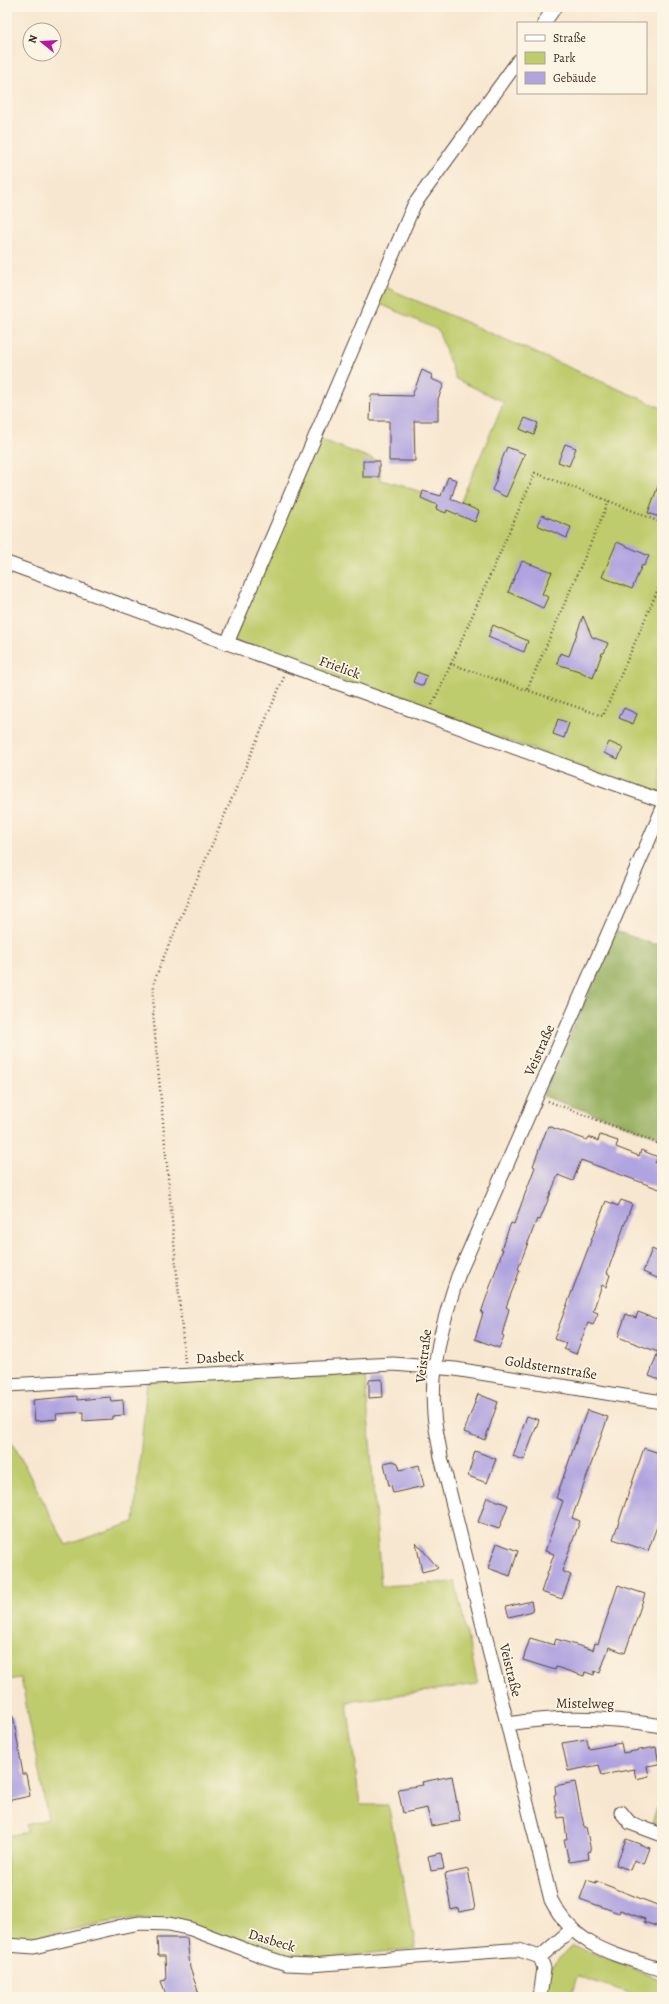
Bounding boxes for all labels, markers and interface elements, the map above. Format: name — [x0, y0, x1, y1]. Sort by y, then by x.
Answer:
north arrow — [22, 22, 62, 62]
legend — [517, 22, 647, 94]
text: Straße — [553, 30, 586, 46]
text: N — [25, 33, 41, 45]
text: Park — [553, 50, 576, 66]
text: Gebäude — [553, 70, 596, 86]
street label: Frielick — [317, 651, 363, 684]
street label: Veistraße — [519, 1022, 559, 1080]
street label: Veistraße — [411, 1328, 436, 1385]
street label: Dasbeck — [195, 1347, 245, 1368]
street label: Goldsternstraße — [503, 1351, 598, 1384]
street label: Veistraße — [494, 1641, 526, 1699]
street label: Mistelweg — [556, 1693, 614, 1714]
street label: Dasbeck — [246, 1924, 298, 1957]

